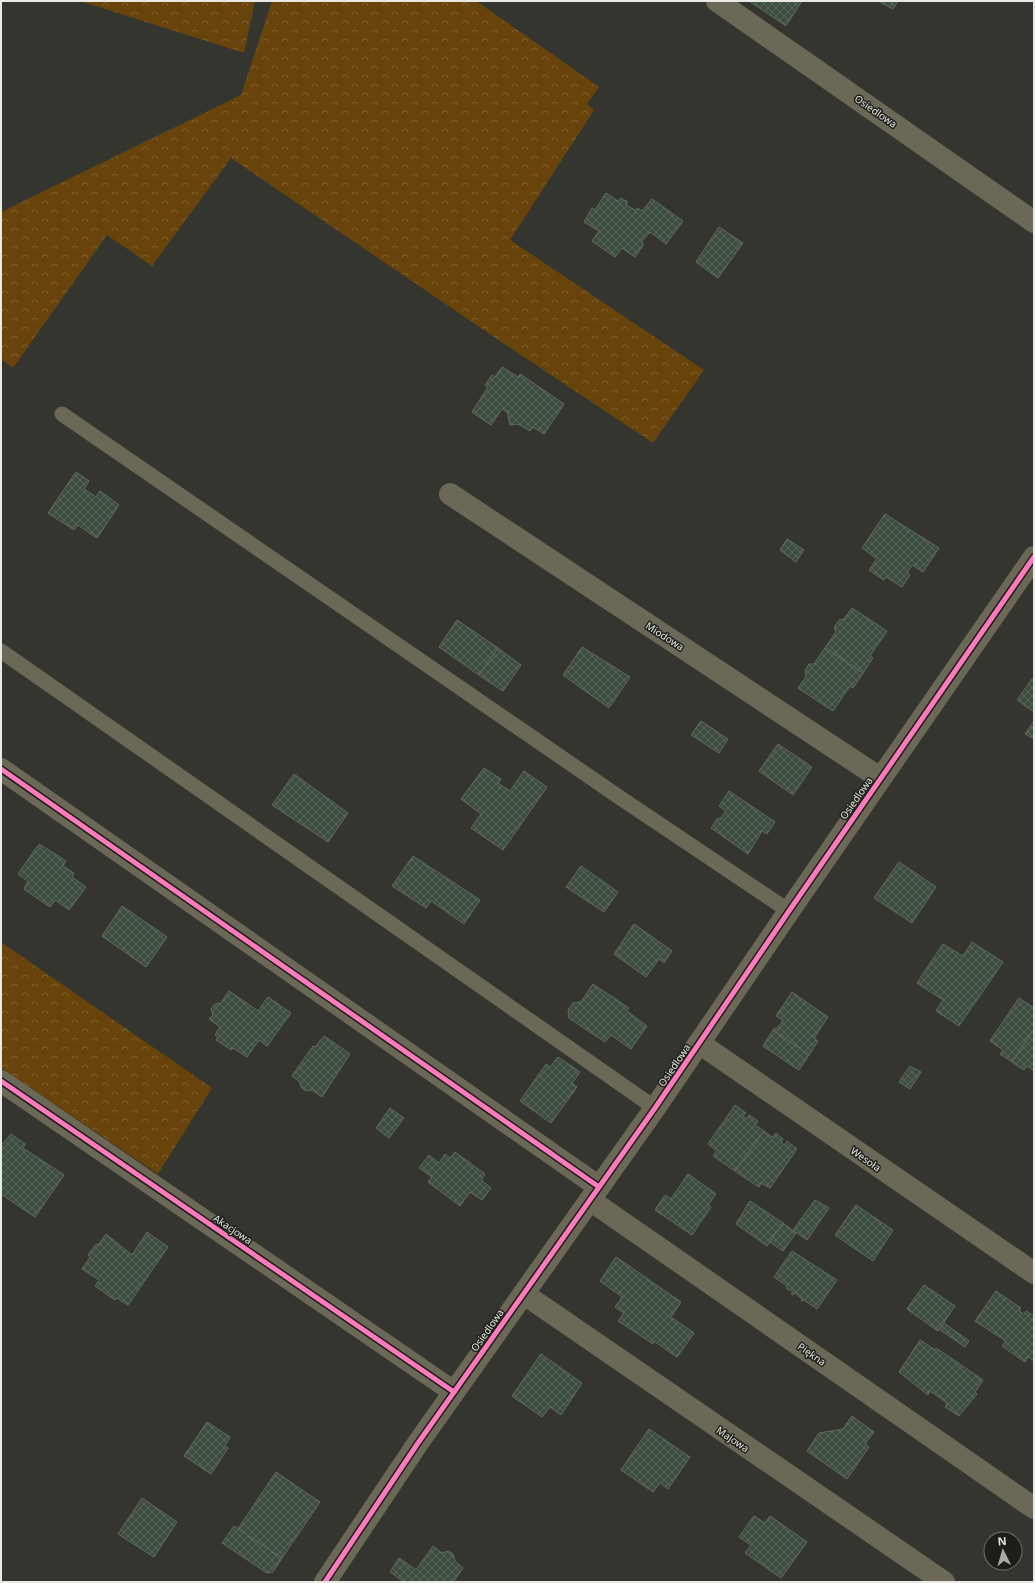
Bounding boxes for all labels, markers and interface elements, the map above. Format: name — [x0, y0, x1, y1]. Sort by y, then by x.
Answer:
street label: Osiedlowa — [852, 91, 900, 131]
street label: Miodowa — [643, 618, 687, 654]
street label: Osiedlowa — [836, 774, 876, 822]
street label: Osiedlowa — [655, 1041, 693, 1089]
street label: Wesoła — [848, 1144, 884, 1174]
street label: Akacjowa — [211, 1211, 255, 1247]
street label: Osiedlowa — [467, 1306, 507, 1354]
street label: Piękna — [795, 1339, 829, 1369]
street label: Majowa — [714, 1423, 752, 1455]
north arrow — [983, 1531, 1023, 1571]
text: N — [997, 1533, 1007, 1548]

